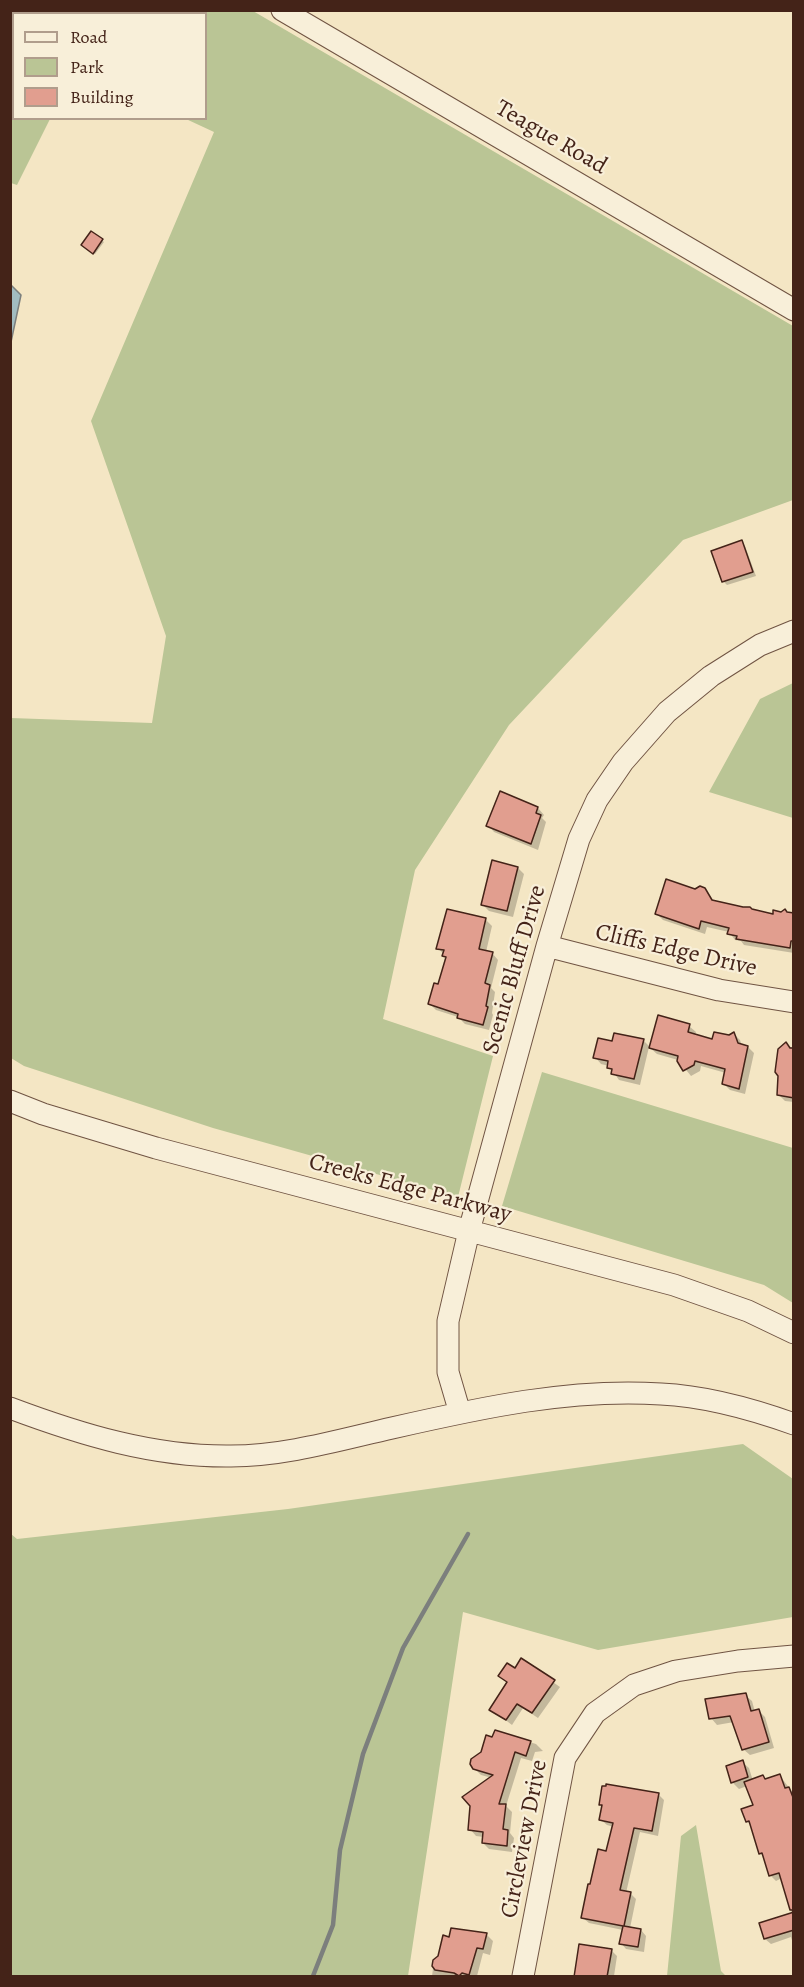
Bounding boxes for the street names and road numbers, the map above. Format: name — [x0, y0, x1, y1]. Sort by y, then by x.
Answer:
street label: Teague Road — [490, 95, 612, 181]
street label: Scenic Bluff Drive — [477, 882, 553, 1058]
street label: Cliffs Edge Drive — [592, 918, 760, 984]
street label: Creeks Edge Parkway — [306, 1148, 514, 1230]
street label: Circleview Drive — [496, 1757, 554, 1921]

